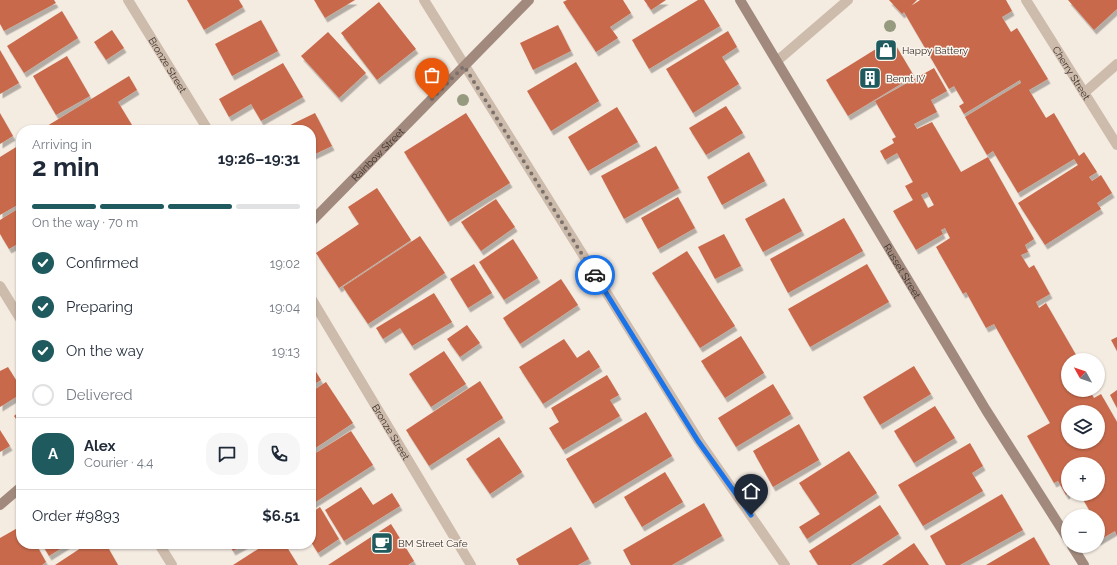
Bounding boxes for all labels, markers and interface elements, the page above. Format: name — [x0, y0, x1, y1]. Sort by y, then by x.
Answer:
street label: Bronze Street — [147, 35, 189, 95]
shop icon: Happy Battery — [873, 37, 899, 63]
street label: Cherry Street — [1051, 44, 1093, 102]
place label: Happy Battery — [902, 45, 969, 56]
pin — [415, 58, 449, 99]
icon: bag — [421, 64, 443, 86]
building icon: Bennt IV — [857, 65, 883, 91]
place label: Bennt IV — [886, 73, 926, 84]
street label: Rainbow Street — [349, 125, 406, 183]
text: Arriving in — [32, 137, 92, 152]
text: 19:26–19:31 — [218, 150, 300, 168]
text: 2 min — [32, 152, 99, 182]
text: On the way · 70 m — [32, 215, 138, 230]
street label: Russet Street — [882, 242, 923, 301]
icon: check — [32, 252, 54, 274]
text: Confirmed — [66, 254, 139, 272]
courier — [575, 255, 615, 295]
text: 19:02 — [270, 256, 300, 271]
icon: car — [584, 264, 606, 286]
icon: check — [32, 296, 54, 318]
text: Preparing — [66, 298, 133, 316]
text: 19:04 — [269, 300, 300, 315]
icon: check — [32, 340, 54, 362]
text: On the way — [66, 342, 144, 360]
text: 19:13 — [272, 344, 300, 359]
north arrow — [1061, 353, 1105, 397]
map controls — [1061, 353, 1105, 553]
text: Delivered — [66, 386, 133, 404]
street label: Bronze Street — [370, 402, 412, 462]
button: layers — [1061, 405, 1105, 449]
button: chat — [206, 433, 248, 475]
button: phone — [258, 433, 300, 475]
text: Alex — [84, 437, 115, 455]
text: A — [48, 445, 58, 463]
text: Courier · 4.4 — [84, 455, 153, 470]
button: + — [1061, 457, 1105, 501]
pin — [734, 474, 768, 515]
icon: home — [740, 480, 762, 502]
text: Order #9893 — [32, 507, 120, 525]
text: $6.51 — [262, 507, 300, 525]
button: − — [1061, 509, 1105, 553]
cafe icon: BM Street Cafe — [369, 530, 395, 556]
place label: BM Street Cafe — [398, 538, 468, 549]

